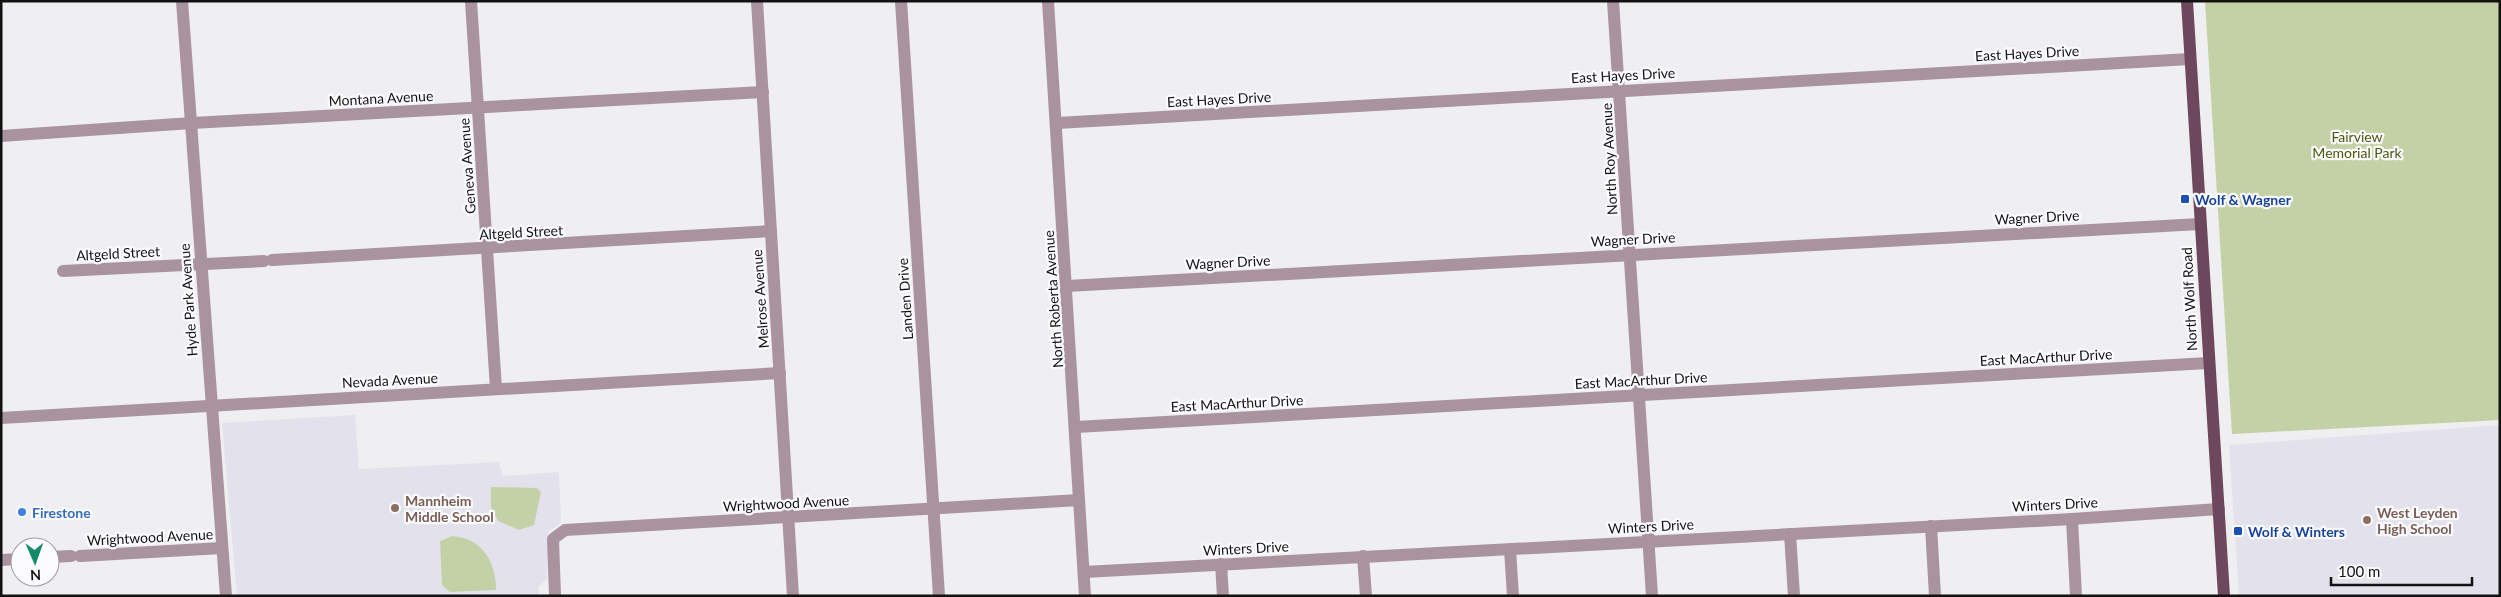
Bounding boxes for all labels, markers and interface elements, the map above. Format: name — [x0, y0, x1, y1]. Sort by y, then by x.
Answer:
street label: East Hayes Drive — [1974, 42, 2080, 64]
street label: East Hayes Drive — [1570, 64, 1676, 86]
street label: Montana Avenue — [328, 87, 434, 109]
street label: East Hayes Drive — [1166, 88, 1272, 110]
street label: North Roy Avenue — [1598, 102, 1620, 216]
street label: Geneva Avenue — [455, 117, 479, 215]
park label: Fairview Memorial Park — [2312, 128, 2403, 161]
place label: Wolf & Wagner — [2195, 191, 2292, 208]
marker: Wolf & Wagner — [2179, 193, 2191, 205]
street label: Wagner Drive — [1994, 206, 2080, 228]
street label: Altgeld Street — [479, 221, 563, 243]
street label: Wagner Drive — [1590, 228, 1676, 250]
street label: North Roberta Avenue — [1040, 230, 1066, 368]
street label: Altgeld Street — [76, 242, 160, 264]
street label: Hyde Park Avenue — [176, 243, 200, 357]
street label: North Wolf Road — [2178, 247, 2200, 351]
street label: Melrose Avenue — [748, 249, 772, 349]
street label: Wagner Drive — [1185, 251, 1271, 273]
street label: Landen Drive — [894, 258, 916, 340]
street label: East MacArthur Drive — [1979, 345, 2113, 369]
street label: East MacArthur Drive — [1574, 368, 1708, 392]
street label: Nevada Avenue — [342, 369, 438, 391]
street label: East MacArthur Drive — [1170, 391, 1304, 415]
street label: Wrightwood Avenue — [722, 491, 850, 515]
place label: Mannheim Middle School — [405, 492, 494, 525]
street label: Winters Drive — [2012, 493, 2098, 515]
marker: Mannheim Middle School — [389, 502, 401, 514]
place label: Firestone — [32, 504, 91, 521]
place label: West Leyden High School — [2377, 504, 2458, 537]
marker: Firestone — [16, 506, 28, 518]
marker: West Leyden High School — [2361, 514, 2373, 526]
street label: Winters Drive — [1608, 515, 1694, 537]
place label: Wolf & Winters — [2248, 523, 2345, 540]
street label: Wrightwood Avenue — [86, 525, 214, 549]
marker: Wolf & Winters — [2232, 525, 2244, 537]
north arrow — [10, 537, 60, 587]
street label: Winters Drive — [1203, 537, 1289, 559]
scale bar — [2331, 554, 2472, 586]
text: 100 m — [2338, 562, 2380, 580]
text: N — [30, 567, 41, 584]

